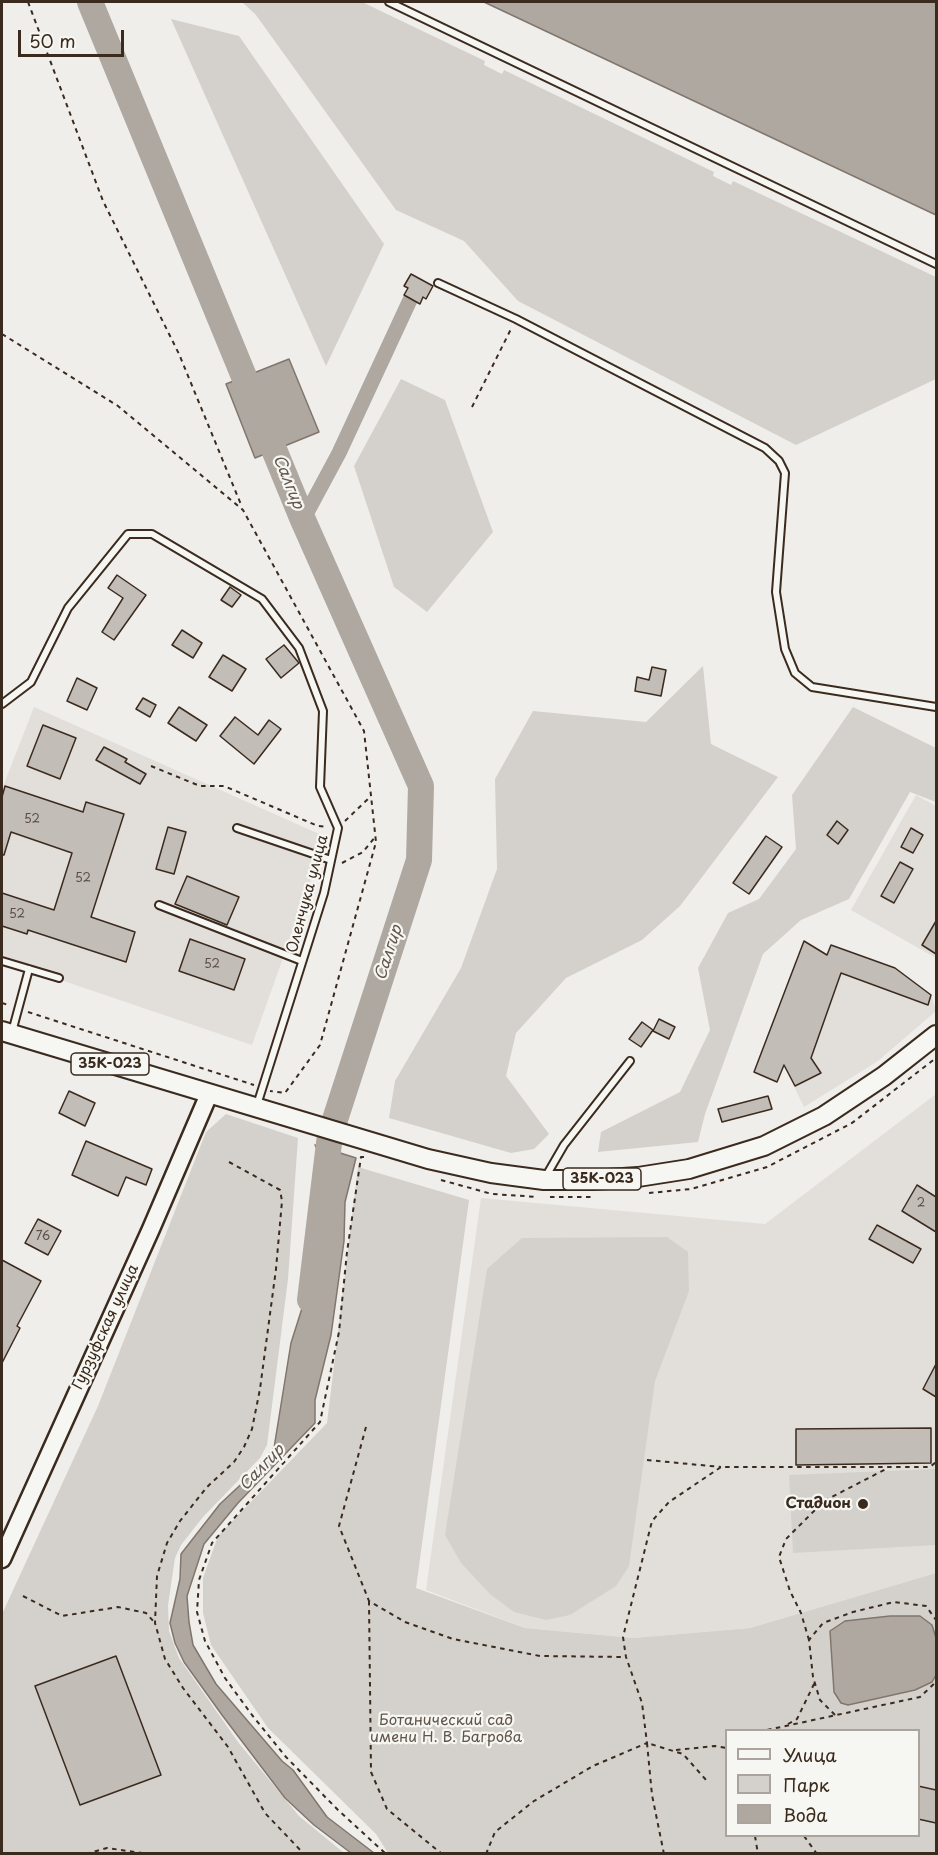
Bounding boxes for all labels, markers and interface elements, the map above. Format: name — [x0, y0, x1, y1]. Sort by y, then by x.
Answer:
scale bar — [21, 18, 128, 56]
text: 50 m — [29, 27, 76, 54]
water label: Салгир — [268, 452, 308, 512]
house number: 52 — [24, 813, 40, 827]
street label: Оленчука улица — [284, 833, 332, 955]
house number: 52 — [75, 872, 91, 886]
house number: 52 — [9, 908, 25, 922]
water label: Салгир — [371, 923, 407, 983]
house number: 52 — [204, 958, 220, 972]
road number: 35К-023 — [71, 1053, 149, 1075]
road number: 35К-023 — [563, 1168, 641, 1190]
house number: 2 — [917, 1197, 925, 1211]
house number: 76 — [36, 1230, 50, 1244]
street label: Гурзуфская улица — [69, 1262, 143, 1392]
water label: Салгир — [235, 1441, 289, 1495]
place label: Стадион — [785, 1495, 851, 1513]
marker: Стадион — [856, 1497, 870, 1511]
park label: Ботанический сад имени Н. В. Багрова — [370, 1712, 522, 1747]
legend — [725, 1729, 920, 1837]
text: Улица — [783, 1741, 837, 1768]
text: Парк — [783, 1771, 829, 1798]
text: Вода — [783, 1801, 828, 1828]

